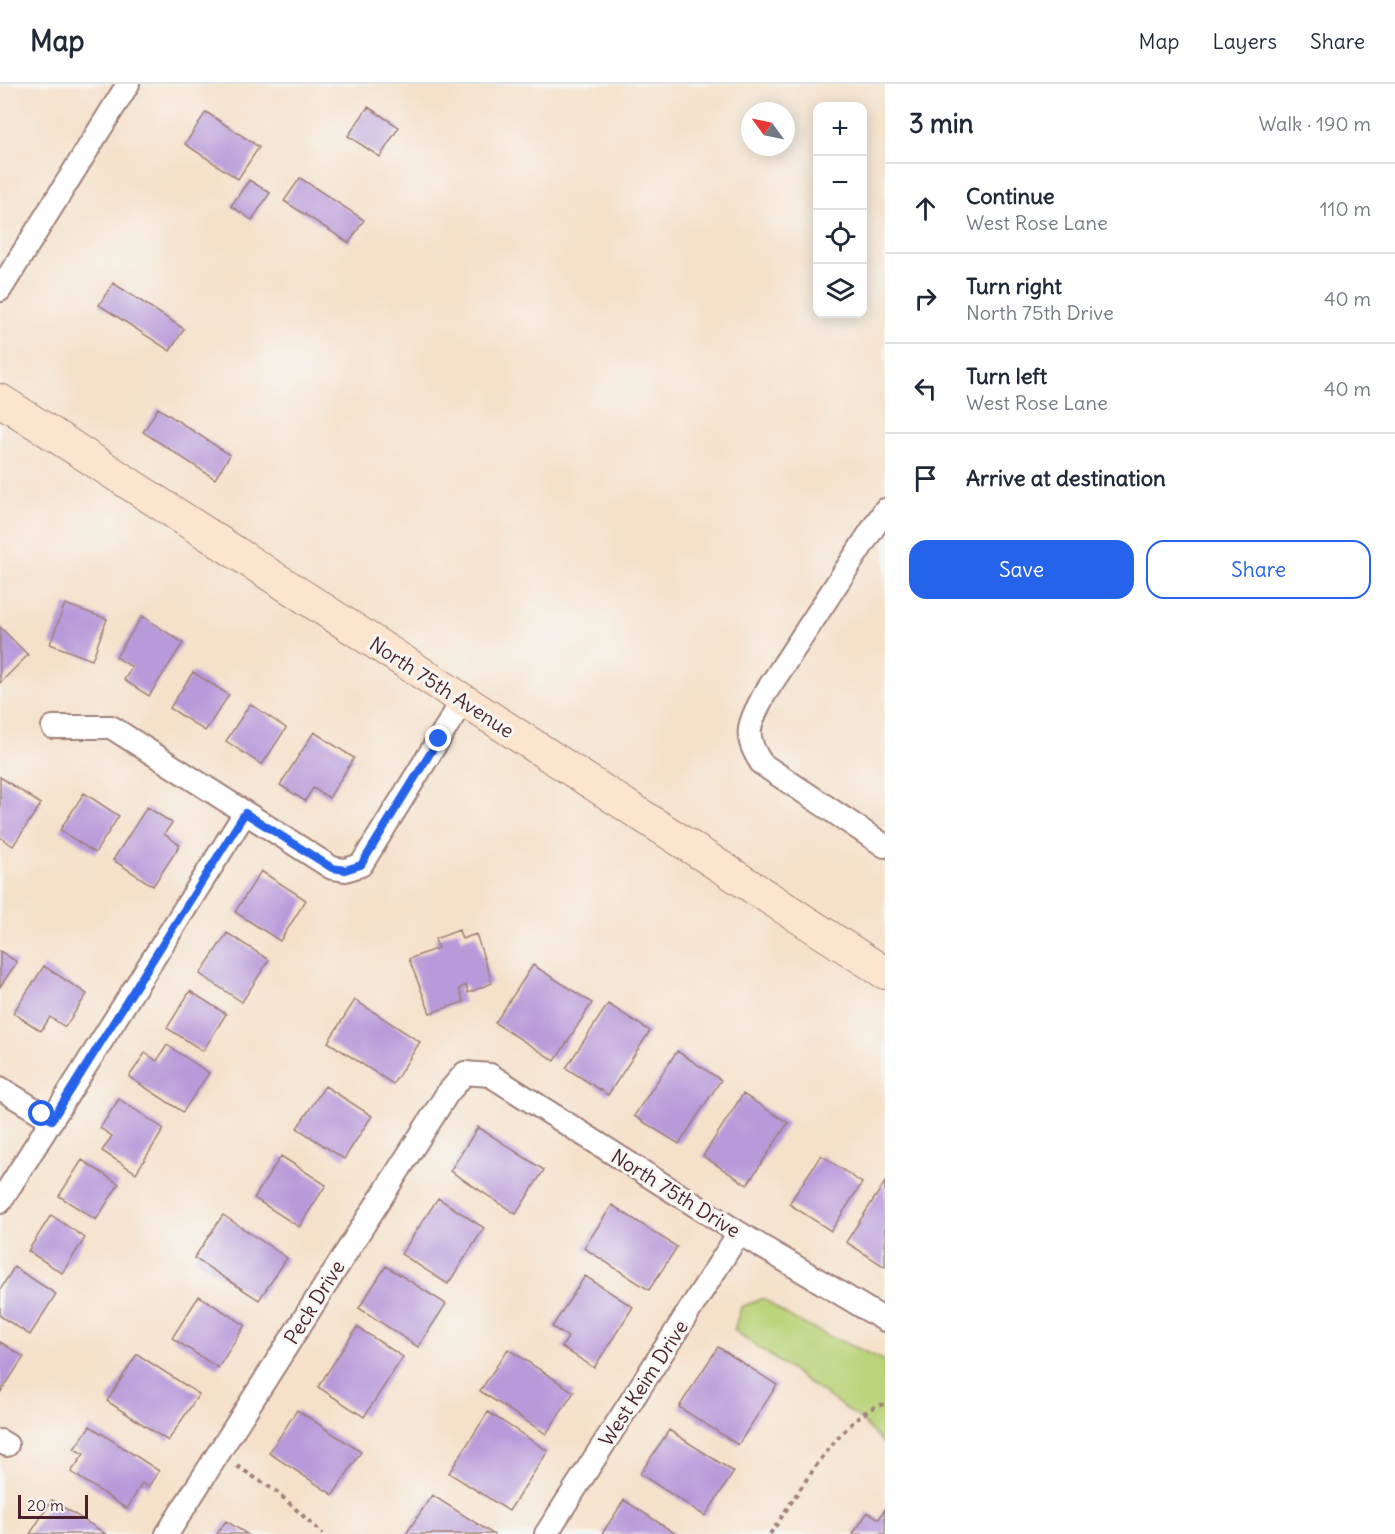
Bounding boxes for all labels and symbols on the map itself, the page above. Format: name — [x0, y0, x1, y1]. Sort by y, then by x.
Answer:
north arrow — [741, 102, 795, 156]
street label: North 75th Avenue — [365, 631, 519, 743]
route end — [425, 725, 451, 751]
route start — [28, 1100, 54, 1126]
street label: North 75th Drive — [607, 1143, 745, 1243]
street label: Peck Drive — [278, 1255, 350, 1349]
street label: West Keim Drive — [593, 1315, 693, 1451]
scale bar — [18, 1492, 88, 1520]

